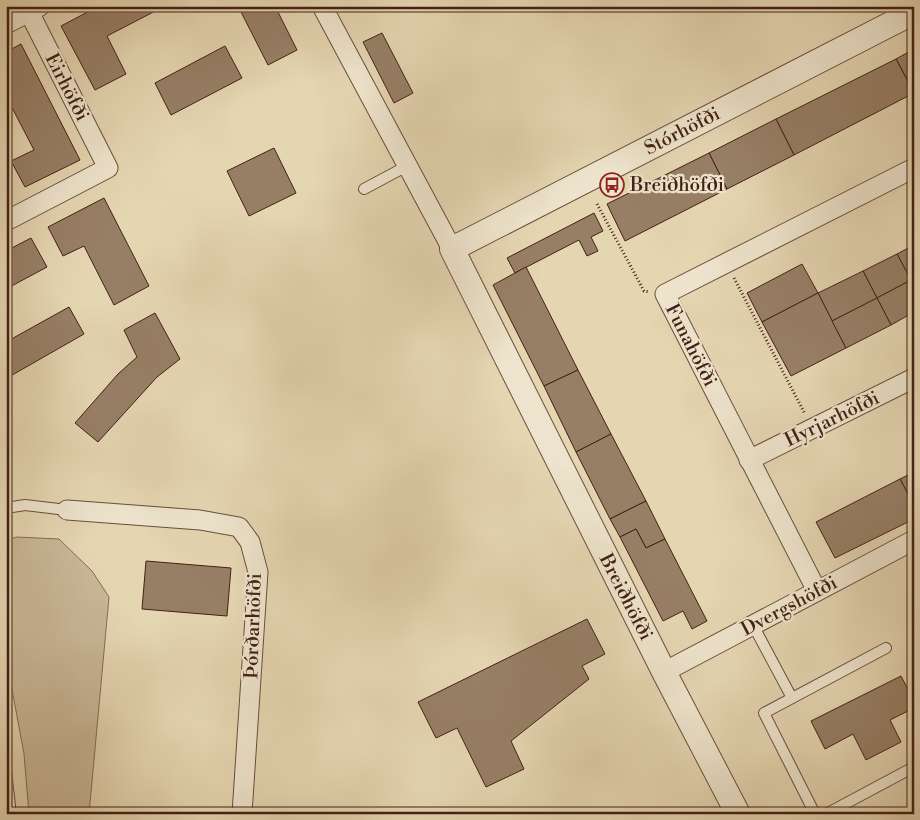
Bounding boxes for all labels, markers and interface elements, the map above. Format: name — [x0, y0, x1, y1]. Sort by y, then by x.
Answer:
street label: Eirhöfði — [40, 49, 94, 125]
street label: Stórhöfði — [640, 102, 724, 160]
bus stop icon: Breiðhöfði — [599, 172, 625, 198]
place label: Breiðhöfði — [629, 173, 724, 197]
street label: Funahöfði — [660, 299, 722, 391]
street label: Hyrjarhöfði — [781, 386, 883, 452]
street label: Breiðhöfði — [593, 549, 658, 644]
street label: Dvergshöfði — [737, 571, 841, 641]
street label: Þórðarhöfði — [239, 573, 267, 679]

